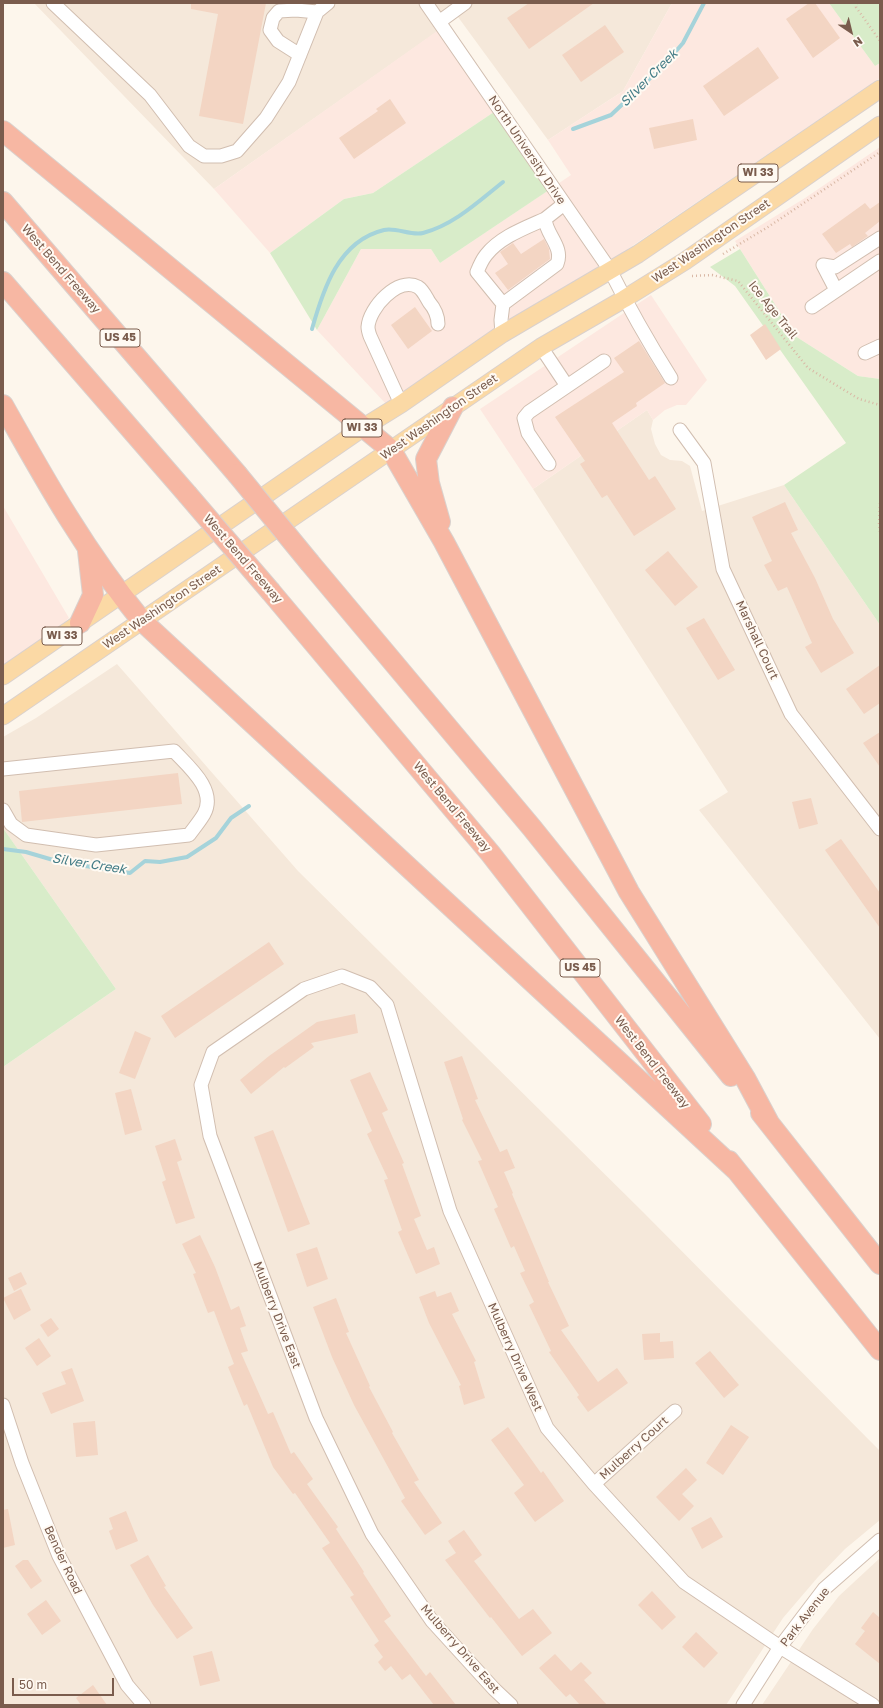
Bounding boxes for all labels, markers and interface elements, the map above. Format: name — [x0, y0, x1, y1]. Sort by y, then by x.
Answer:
north arrow — [831, 12, 871, 52]
text: N — [851, 35, 865, 50]
water label: Silver Creek — [617, 46, 681, 110]
street label: North University Drive — [485, 93, 569, 207]
road number: WI 33 — [738, 164, 778, 182]
street label: West Washington Street — [649, 196, 773, 286]
street label: West Bend Freeway — [18, 222, 104, 316]
street label: Ice Age Trail — [745, 278, 801, 342]
road number: US 45 — [100, 329, 140, 347]
street label: West Washington Street — [378, 371, 500, 463]
road number: WI 33 — [342, 419, 382, 437]
street label: West Bend Freeway — [200, 512, 286, 606]
street label: West Washington Street — [100, 562, 224, 652]
street label: Marshall Court — [732, 598, 782, 682]
road number: WI 33 — [42, 627, 82, 645]
street label: West Bend Freeway — [410, 759, 494, 855]
water label: Silver Creek — [51, 850, 127, 878]
road number: US 45 — [560, 959, 600, 977]
street label: West Bend Freeway — [611, 1013, 693, 1111]
street label: Mulberry Drive East — [250, 1260, 304, 1370]
street label: Mulberry Drive West — [485, 1301, 545, 1413]
street label: Mulberry Court — [597, 1413, 671, 1483]
street label: Bender Road — [41, 1524, 85, 1596]
street label: Park Avenue — [777, 1584, 833, 1650]
street label: Mulberry Drive East — [417, 1602, 503, 1696]
scale bar — [14, 1670, 116, 1696]
text: 50 m — [19, 1677, 47, 1692]

